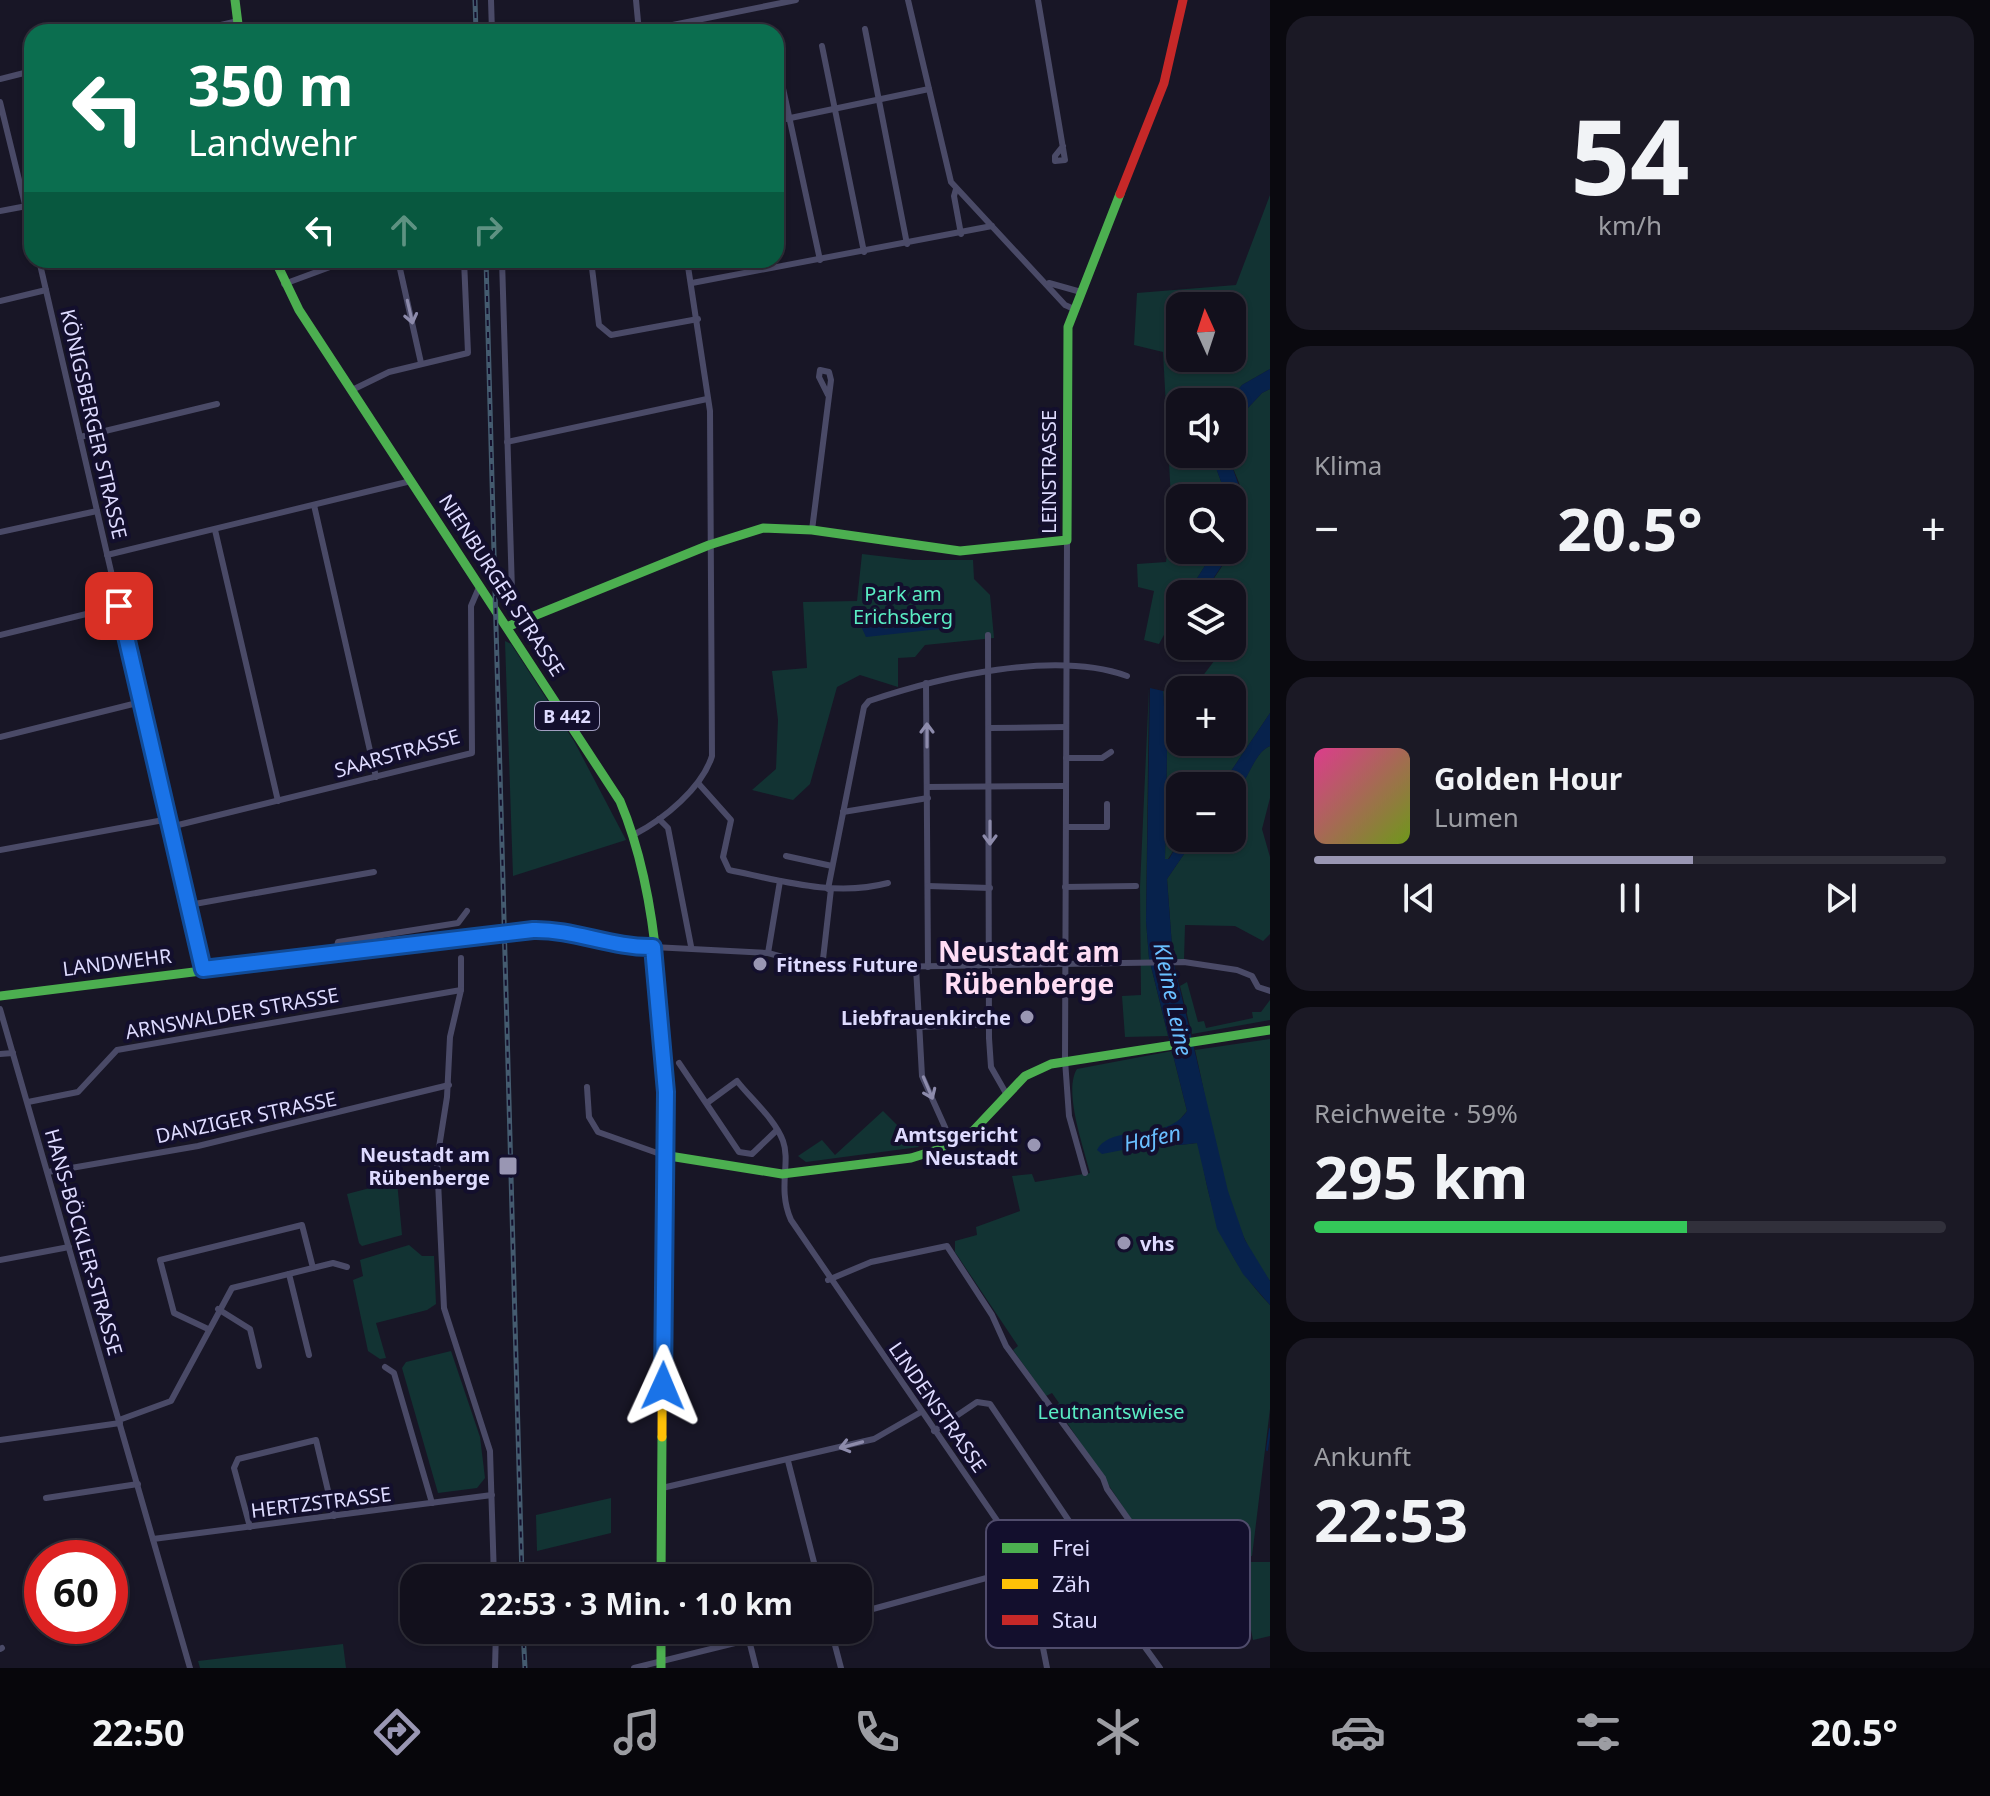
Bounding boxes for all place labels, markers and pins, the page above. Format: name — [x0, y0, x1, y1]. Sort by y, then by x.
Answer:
pin — [85, 572, 153, 640]
place label: Fitness Future — [776, 951, 918, 978]
marker: Fitness Future — [751, 955, 769, 973]
place label: Liebfrauenkirche — [841, 1004, 1011, 1031]
marker: Liebfrauenkirche — [1018, 1008, 1036, 1026]
place label: Amtsgericht Neustadt — [894, 1121, 1018, 1171]
marker: Amtsgericht Neustadt — [1025, 1136, 1043, 1154]
place label: Neustadt am Rübenberge — [360, 1141, 490, 1191]
marker: Neustadt am Rübenberge — [497, 1155, 519, 1177]
place label: vhs — [1140, 1230, 1174, 1257]
marker: vhs — [1115, 1234, 1133, 1252]

